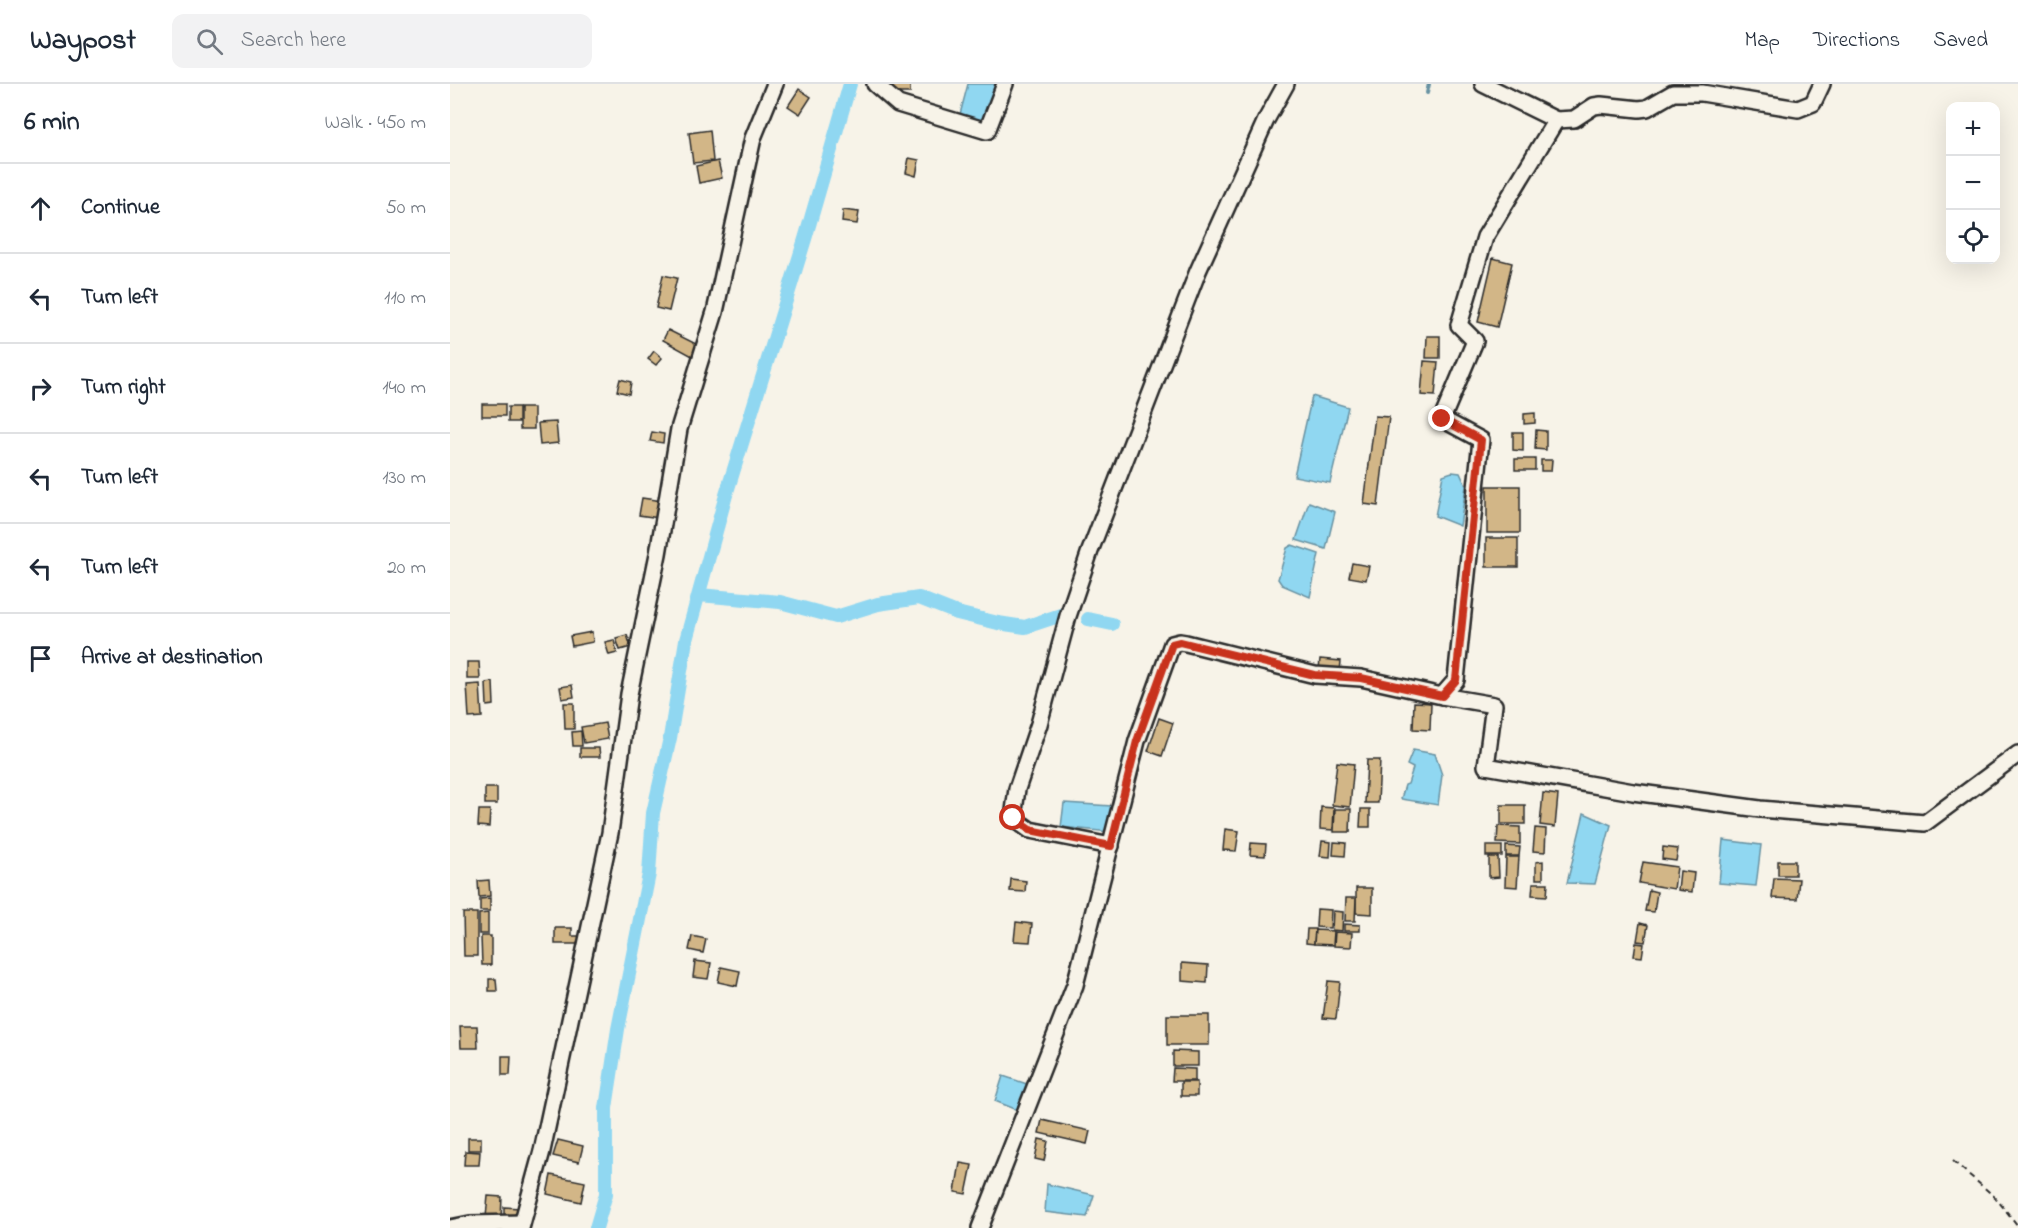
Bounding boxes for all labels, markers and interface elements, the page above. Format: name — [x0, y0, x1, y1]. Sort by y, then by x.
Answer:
search box — [172, 14, 592, 68]
text: Waypost — [30, 21, 136, 62]
icon: search — [193, 25, 226, 58]
text: Search here — [241, 25, 346, 57]
text: Map — [1744, 26, 1780, 56]
text: Directions — [1813, 26, 1900, 56]
text: Saved — [1933, 26, 1988, 56]
map controls — [1946, 102, 2000, 264]
button: + — [1946, 102, 2000, 156]
text: 6 min — [24, 104, 80, 142]
text: Walk · 450 m — [324, 109, 426, 138]
button: − — [1946, 156, 2000, 210]
icon: ahead — [24, 192, 57, 225]
text: Continue — [81, 192, 160, 224]
text: 50 m — [385, 194, 426, 223]
button: locate — [1946, 210, 2000, 264]
icon: left — [24, 282, 57, 315]
text: Turn left — [81, 282, 158, 314]
text: 110 m — [384, 284, 426, 313]
icon: right — [24, 372, 57, 405]
text: Turn right — [81, 372, 166, 404]
text: 140 m — [382, 374, 426, 403]
route end — [1428, 405, 1454, 431]
icon: left — [24, 462, 57, 495]
text: Turn left — [81, 462, 158, 494]
text: 130 m — [382, 464, 426, 493]
icon: left — [24, 552, 57, 585]
text: Turn left — [81, 552, 158, 584]
text: 20 m — [387, 554, 426, 583]
icon: arrive — [24, 642, 57, 675]
text: Arrive at destination — [81, 642, 263, 674]
route start — [999, 804, 1025, 830]

